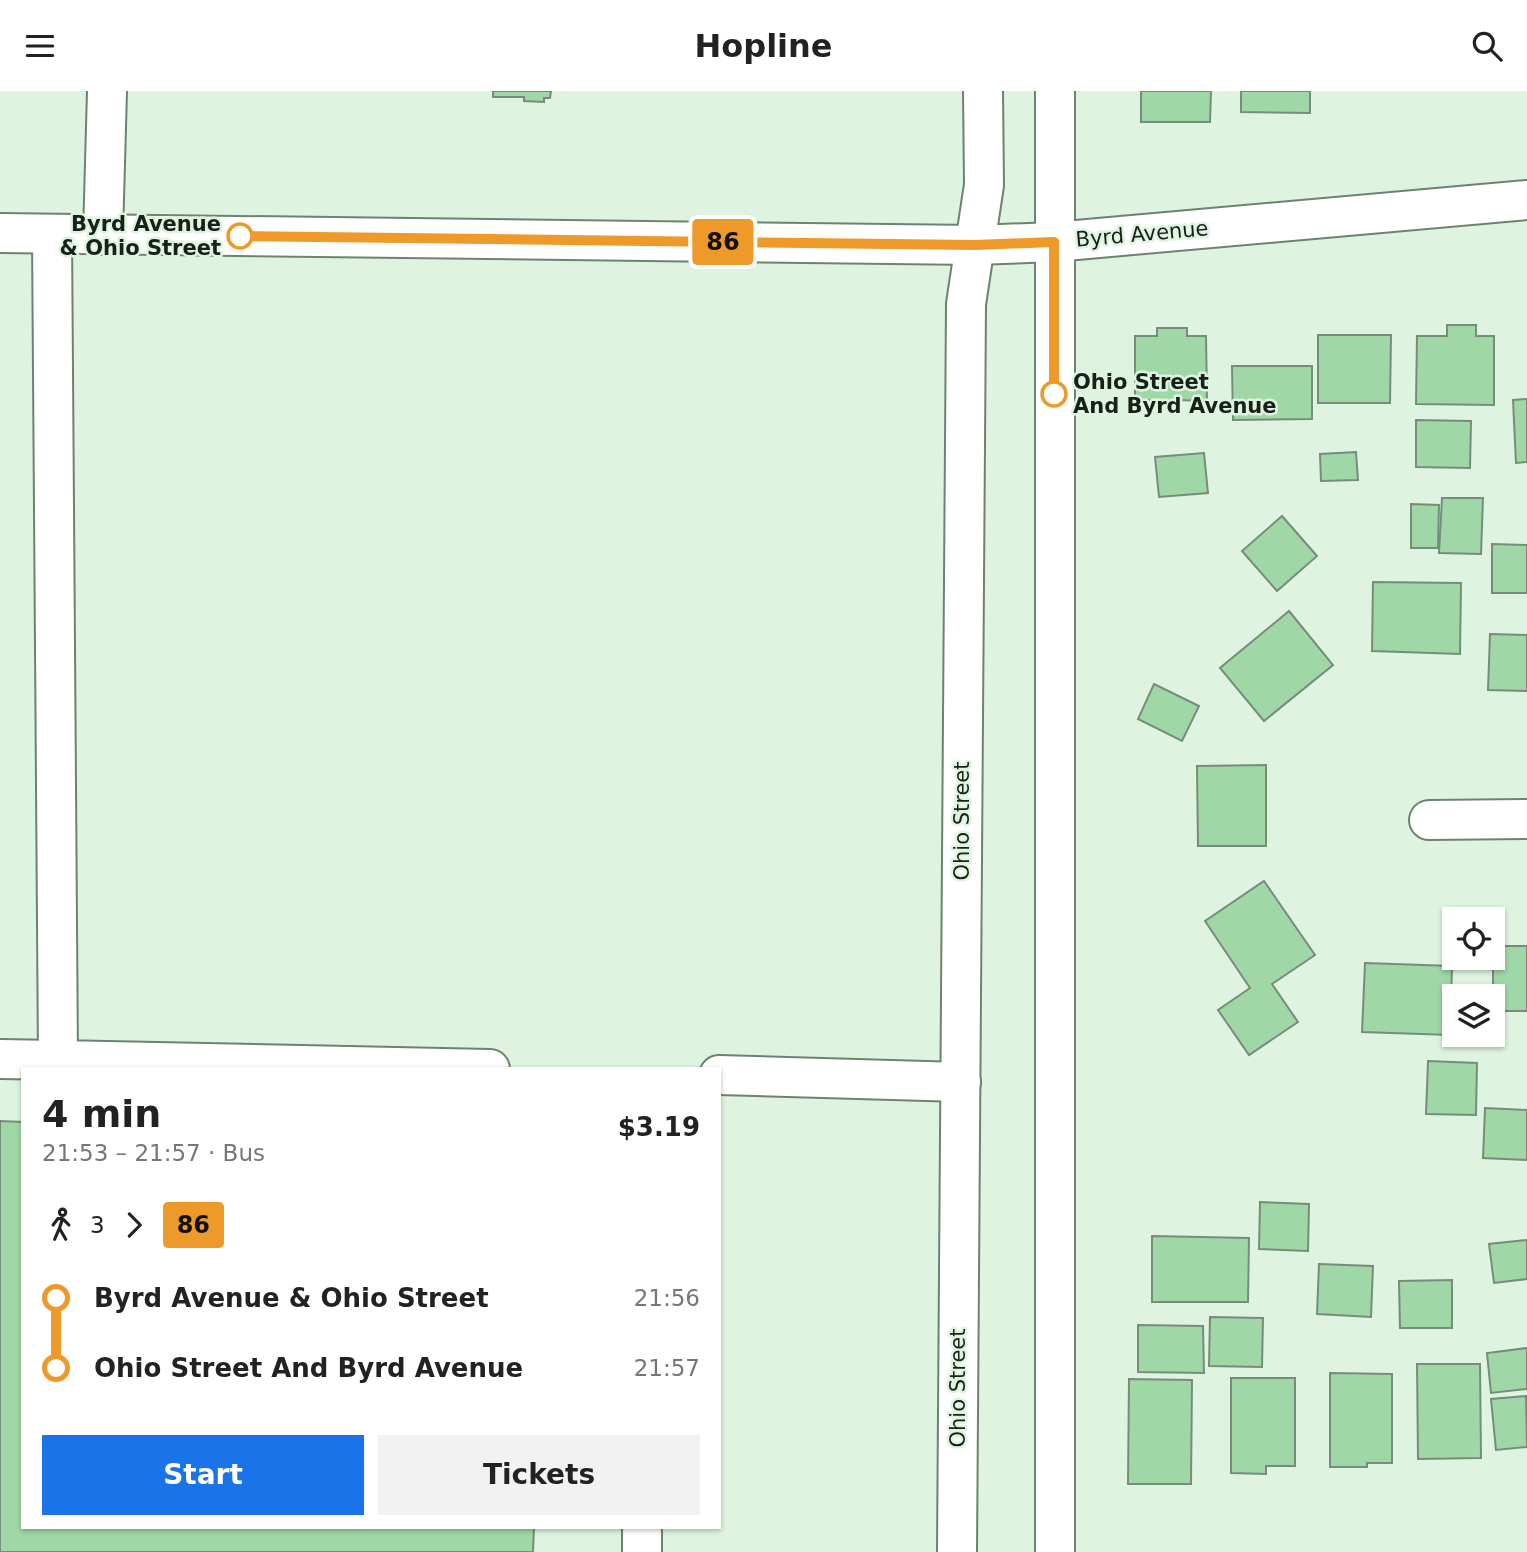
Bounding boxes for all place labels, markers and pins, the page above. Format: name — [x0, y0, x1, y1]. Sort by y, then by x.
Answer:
place label: Byrd Avenue & Ohio Street — [60, 212, 221, 260]
marker: Byrd Avenue & Ohio Street — [227, 223, 253, 249]
place label: Ohio Street And Byrd Avenue — [1073, 370, 1277, 418]
marker: Ohio Street And Byrd Avenue — [1041, 381, 1067, 407]

